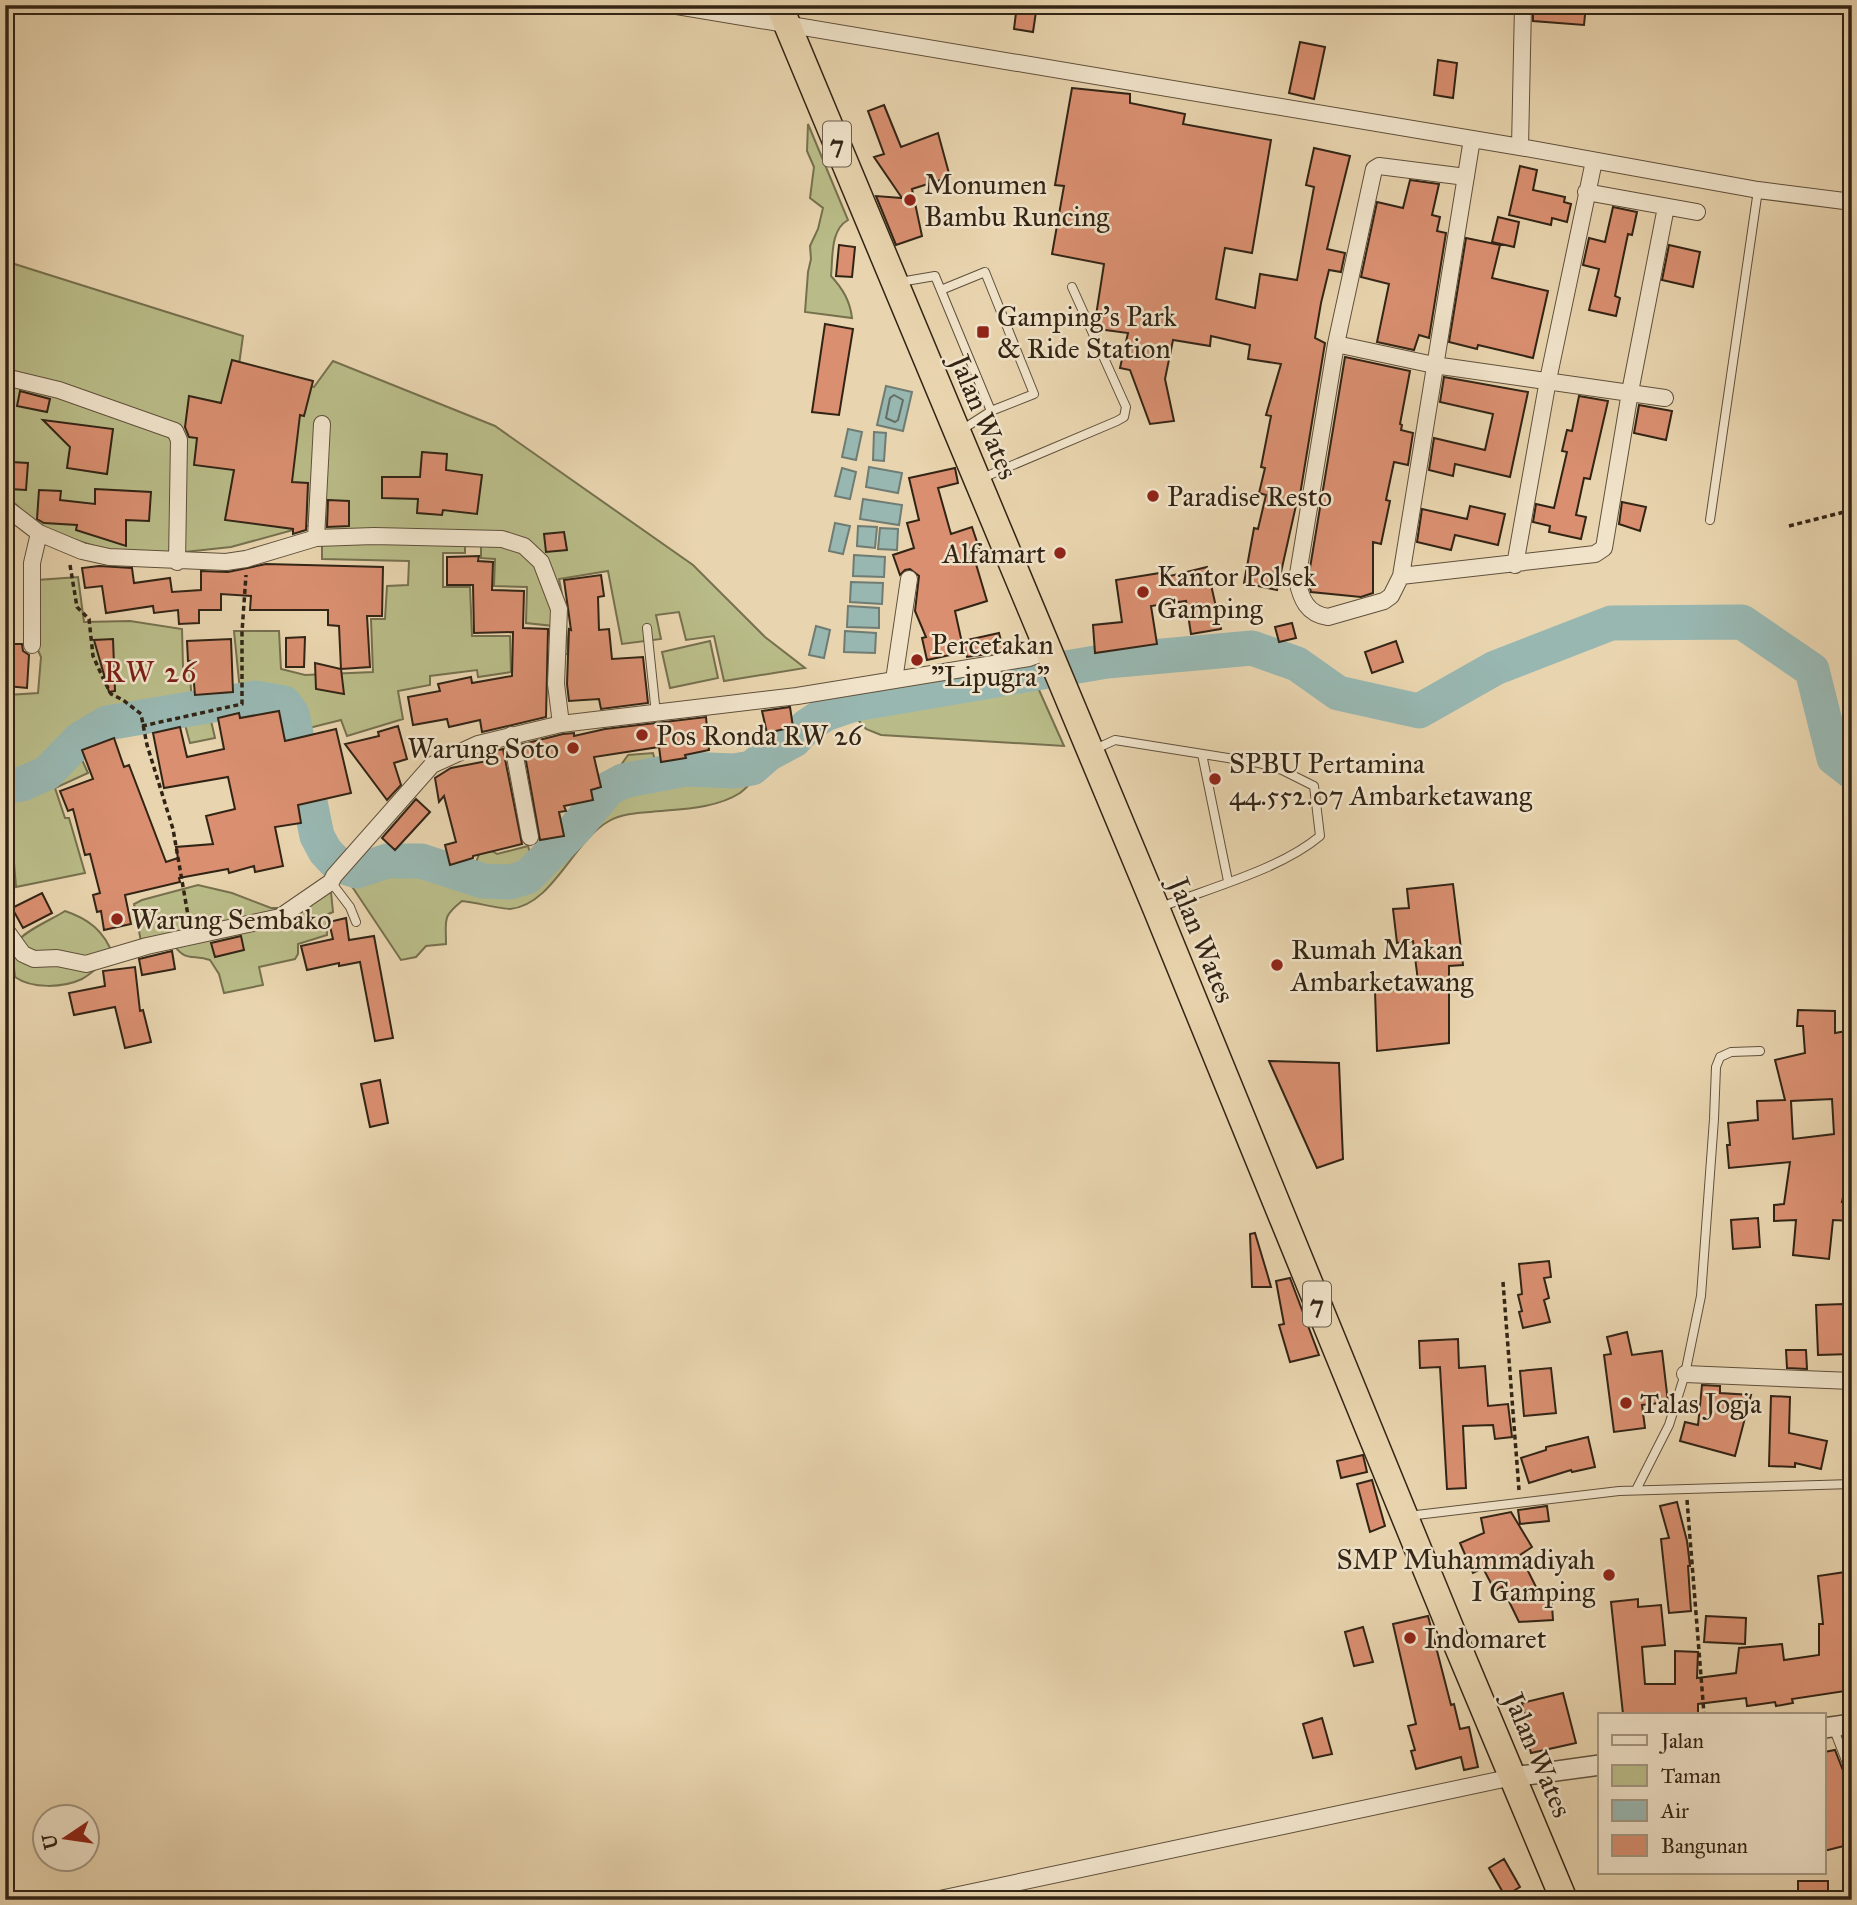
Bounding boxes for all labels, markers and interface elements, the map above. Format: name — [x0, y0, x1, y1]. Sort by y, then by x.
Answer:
road number: 7 — [823, 122, 851, 167]
place label: Monumen Bambu Runcing — [924, 167, 1110, 234]
marker: Monumen Bambu Runcing — [902, 192, 918, 208]
place label: Gamping's Park & Ride Station — [997, 299, 1177, 366]
marker: Gamping's Park & Ride Station — [975, 324, 991, 340]
street label: Jalan Wates — [941, 347, 1026, 485]
place label: Paradise Resto — [1167, 479, 1332, 514]
marker: Paradise Resto — [1145, 488, 1161, 504]
place label: Alfamart — [942, 536, 1046, 571]
marker: Alfamart — [1052, 545, 1068, 561]
place label: Kantor Polsek Gamping — [1157, 559, 1316, 626]
marker: Kantor Polsek Gamping — [1135, 584, 1151, 600]
place label: Percetakan "Lipugra" — [931, 627, 1054, 694]
marker: Percetakan "Lipugra" — [909, 652, 925, 668]
district label: RW 26 — [103, 654, 199, 690]
place label: Pos Ronda RW 26 — [656, 718, 864, 753]
marker: Pos Ronda RW 26 — [634, 727, 650, 743]
place label: Warung Soto — [407, 731, 559, 766]
marker: Warung Soto — [565, 740, 581, 756]
place label: SPBU Pertamina 44.552.07 Ambarketawang — [1229, 746, 1533, 813]
marker: SPBU Pertamina 44.552.07 Ambarketawang — [1207, 771, 1223, 787]
street label: Jalan Wates — [1160, 870, 1243, 1008]
place label: Warung Sembako — [131, 902, 331, 937]
marker: Warung Sembako — [109, 911, 125, 927]
place label: Rumah Makan Ambarketawang — [1290, 932, 1474, 999]
marker: Rumah Makan Ambarketawang — [1269, 957, 1285, 973]
road number: 7 — [1303, 1282, 1331, 1326]
place label: Talas Jogja — [1640, 1386, 1762, 1421]
marker: Talas Jogja — [1618, 1395, 1634, 1411]
place label: SMP Muhammadiyah I Gamping — [1337, 1542, 1596, 1609]
marker: SMP Muhammadiyah I Gamping — [1601, 1567, 1617, 1583]
place label: Indomaret — [1424, 1621, 1547, 1656]
marker: Indomaret — [1402, 1630, 1418, 1646]
street label: Jalan Wates — [1495, 1685, 1580, 1823]
legend — [1598, 1713, 1826, 1874]
text: Jalan — [1659, 1728, 1704, 1754]
text: Taman — [1661, 1763, 1721, 1789]
text: Air — [1660, 1798, 1689, 1824]
north arrow — [32, 1804, 102, 1874]
text: U — [37, 1831, 63, 1852]
text: Bangunan — [1661, 1833, 1748, 1859]

